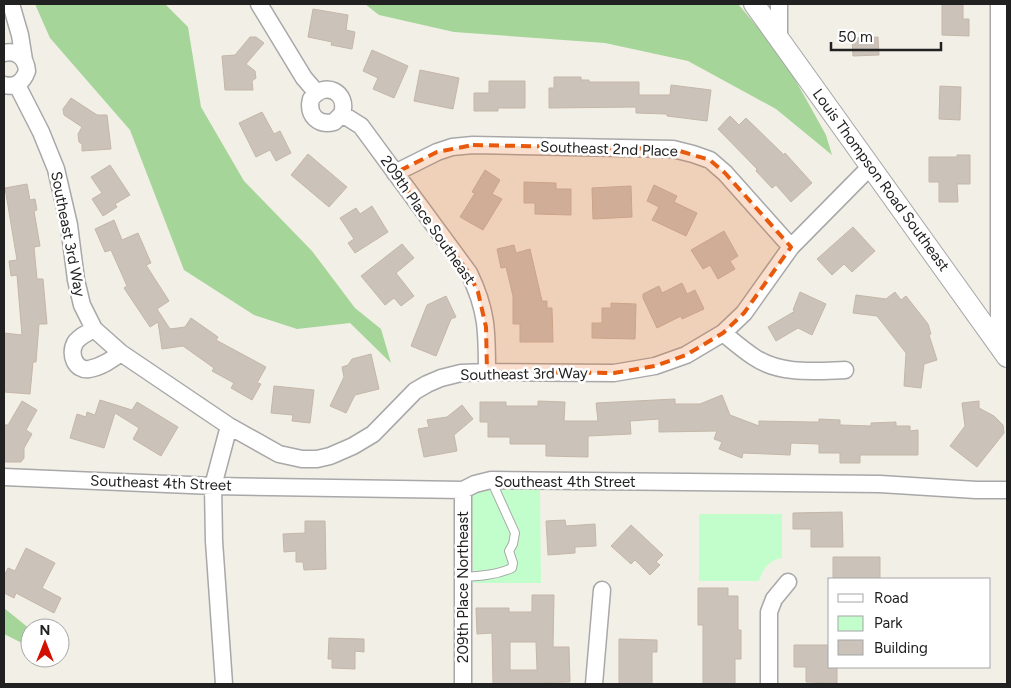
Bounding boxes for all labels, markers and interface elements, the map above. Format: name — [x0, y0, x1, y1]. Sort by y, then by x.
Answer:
scale bar — [831, 20, 941, 52]
text: 50 m — [838, 28, 873, 46]
street label: Louis Thompson Road Southeast — [809, 85, 953, 275]
street label: Southeast 2nd Place — [540, 138, 678, 160]
street label: 209th Place Southeast — [377, 152, 479, 288]
street label: Southeast 3rd Way — [47, 170, 89, 298]
street label: Southeast 3rd Way — [460, 364, 588, 384]
street label: Southeast 4th Street — [90, 472, 232, 494]
street label: Southeast 4th Street — [494, 473, 636, 491]
street label: 209th Place Northeast — [454, 511, 472, 663]
legend — [828, 578, 991, 668]
text: Road — [874, 589, 909, 607]
text: Park — [874, 614, 903, 632]
north arrow — [20, 618, 70, 668]
text: N — [40, 622, 50, 639]
text: Building — [874, 639, 928, 657]

